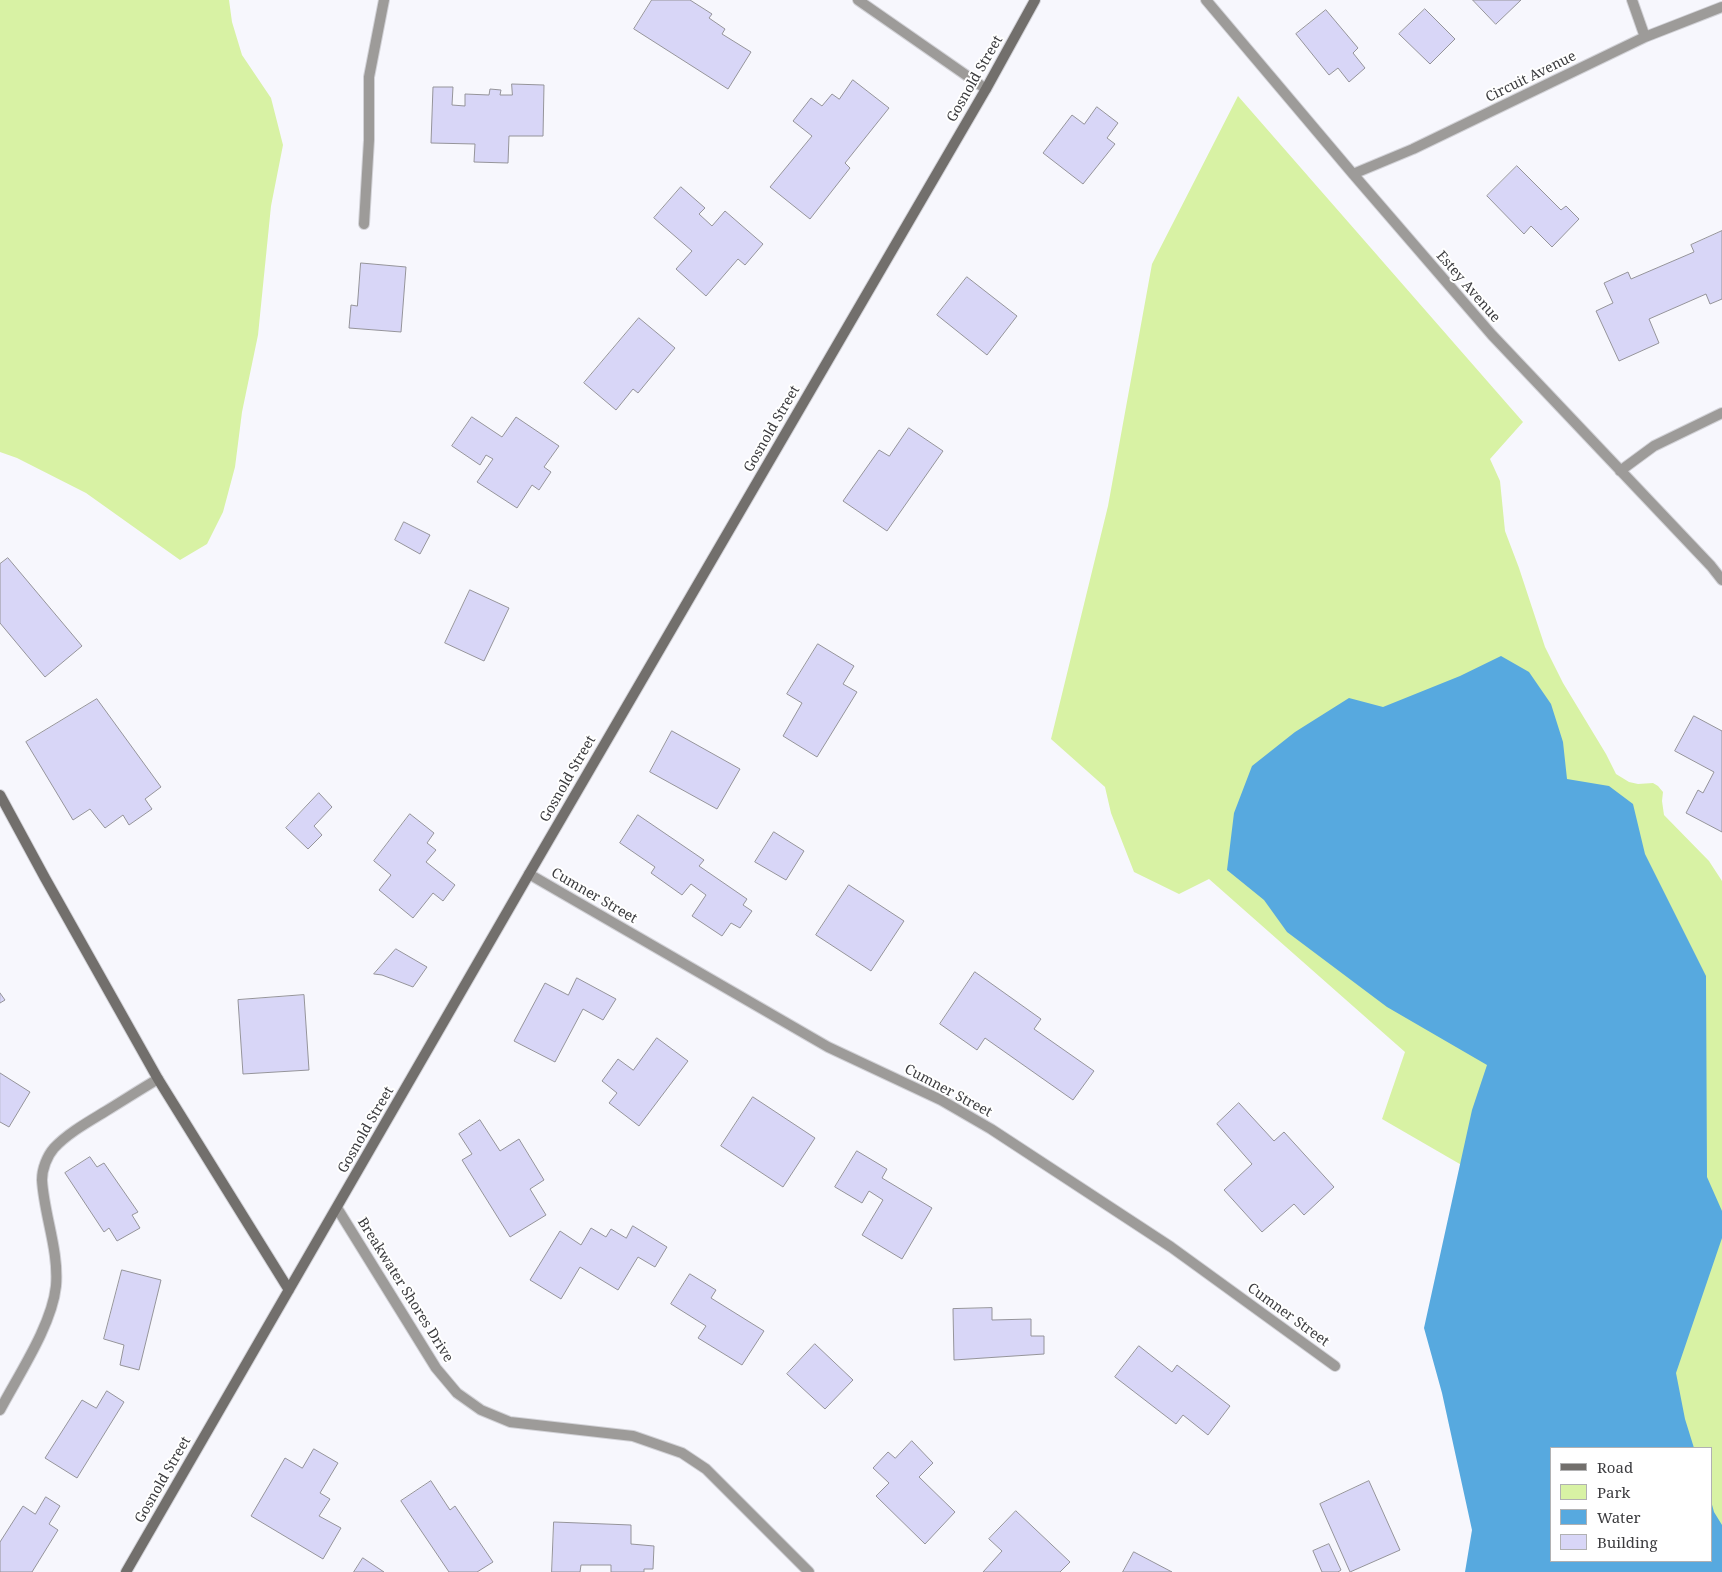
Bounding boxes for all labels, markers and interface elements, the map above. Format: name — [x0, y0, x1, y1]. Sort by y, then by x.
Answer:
street label: Gosnold Street — [943, 33, 1007, 125]
street label: Circuit Avenue — [1483, 48, 1579, 106]
street label: Estey Avenue — [1432, 248, 1504, 326]
street label: Gosnold Street — [740, 383, 804, 475]
street label: Gosnold Street — [536, 733, 600, 825]
street label: Cumner Street — [548, 865, 640, 927]
street label: Cumner Street — [901, 1061, 995, 1121]
street label: Gosnold Street — [334, 1084, 398, 1176]
street label: Breakwater Shores Drive — [354, 1215, 456, 1365]
street label: Cumner Street — [1244, 1280, 1332, 1350]
street label: Gosnold Street — [131, 1434, 195, 1526]
legend — [1550, 1447, 1712, 1562]
text: Road — [1597, 1457, 1633, 1477]
text: Park — [1597, 1482, 1630, 1502]
text: Water — [1597, 1507, 1640, 1527]
text: Building — [1597, 1532, 1658, 1552]

